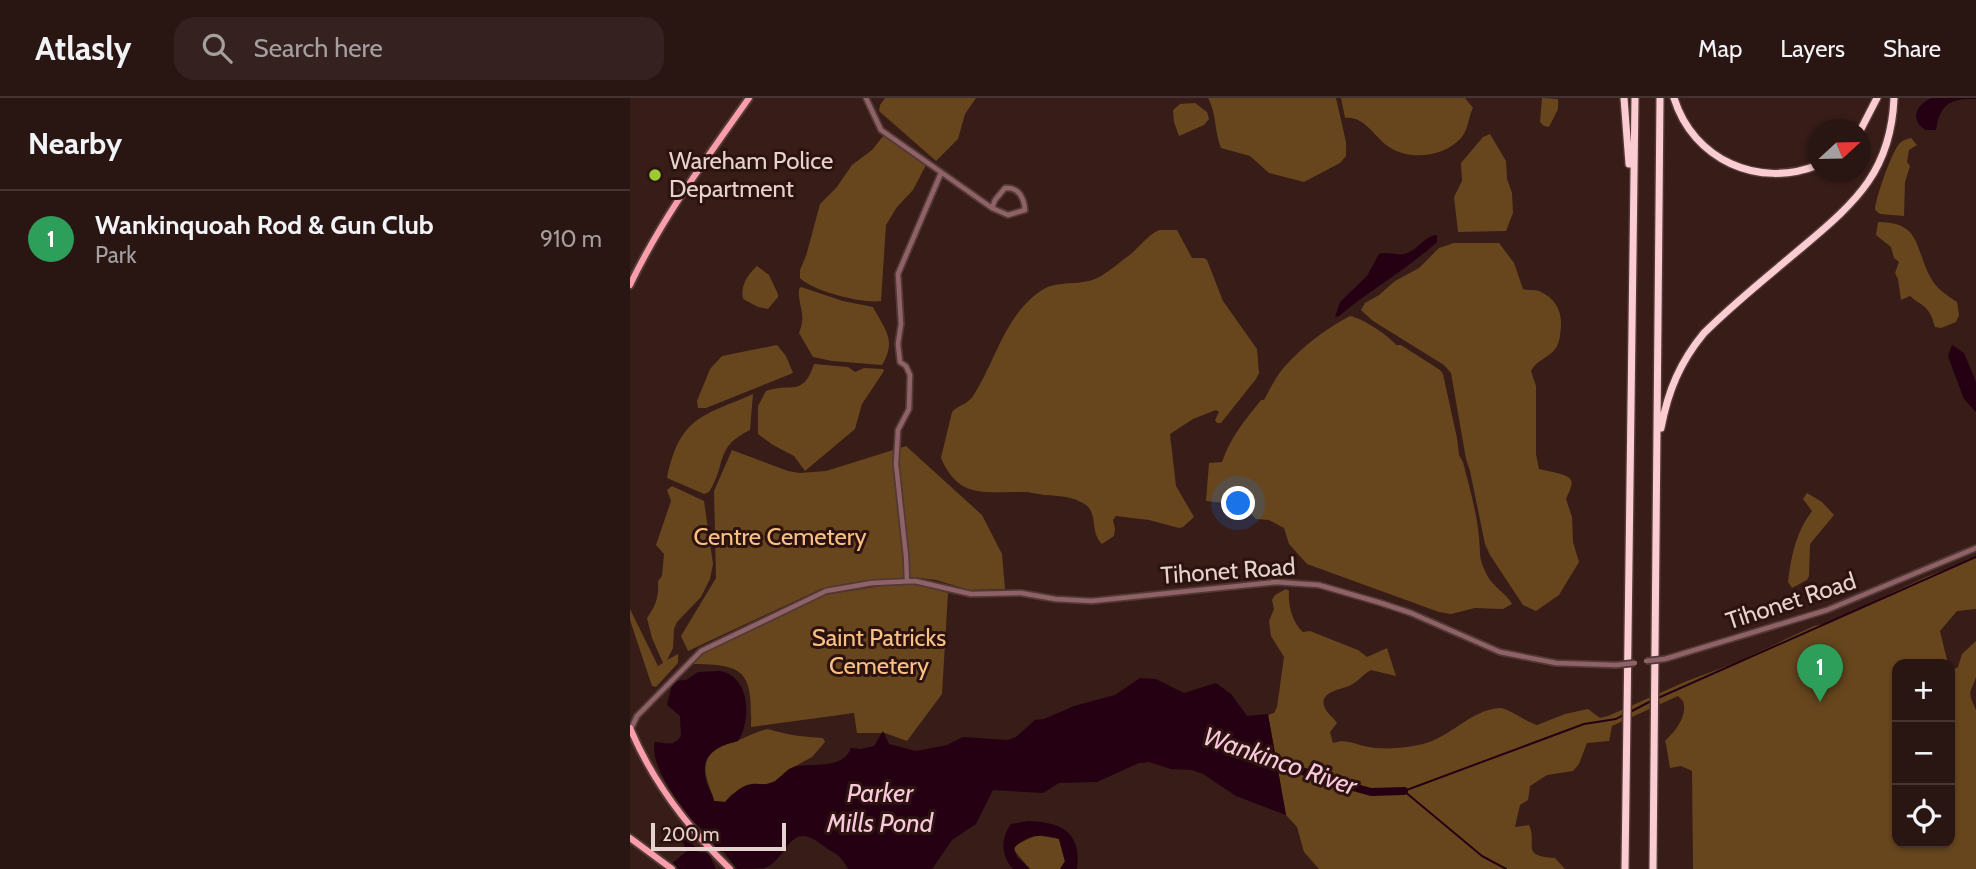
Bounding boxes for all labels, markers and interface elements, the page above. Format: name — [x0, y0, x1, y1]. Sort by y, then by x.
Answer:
search box — [174, 17, 664, 80]
text: Atlasly — [35, 28, 132, 68]
icon: search — [198, 29, 236, 67]
text: Search here — [254, 32, 383, 64]
text: Map — [1698, 34, 1742, 63]
text: Layers — [1780, 34, 1845, 63]
text: Share — [1883, 34, 1941, 63]
north arrow — [1808, 119, 1871, 182]
text: Nearby — [28, 125, 122, 162]
place label: Wareham Police Department — [669, 146, 833, 203]
marker: Wareham Police Department — [647, 167, 663, 183]
text: Wankinquoah Rod & Gun Club — [95, 209, 434, 241]
text: 1 — [47, 225, 55, 253]
text: 910 m — [540, 225, 602, 253]
text: Park — [95, 241, 136, 269]
your location — [1221, 486, 1255, 520]
park label: Centre Cemetery — [693, 522, 867, 551]
street label: Tihonet Road — [1160, 551, 1296, 590]
street label: Tihonet Road — [1722, 566, 1860, 635]
park label: Saint Patricks Cemetery — [812, 623, 946, 680]
pin: 1 — [1797, 644, 1843, 702]
map controls — [1892, 659, 1955, 848]
button: + — [1892, 659, 1955, 722]
water label: Wankinco River — [1199, 720, 1362, 803]
button: − — [1892, 722, 1955, 785]
water label: Parker Mills Pond — [826, 777, 935, 839]
button: locate — [1892, 785, 1955, 848]
scale bar — [651, 820, 786, 852]
text: 200 m — [662, 823, 719, 846]

